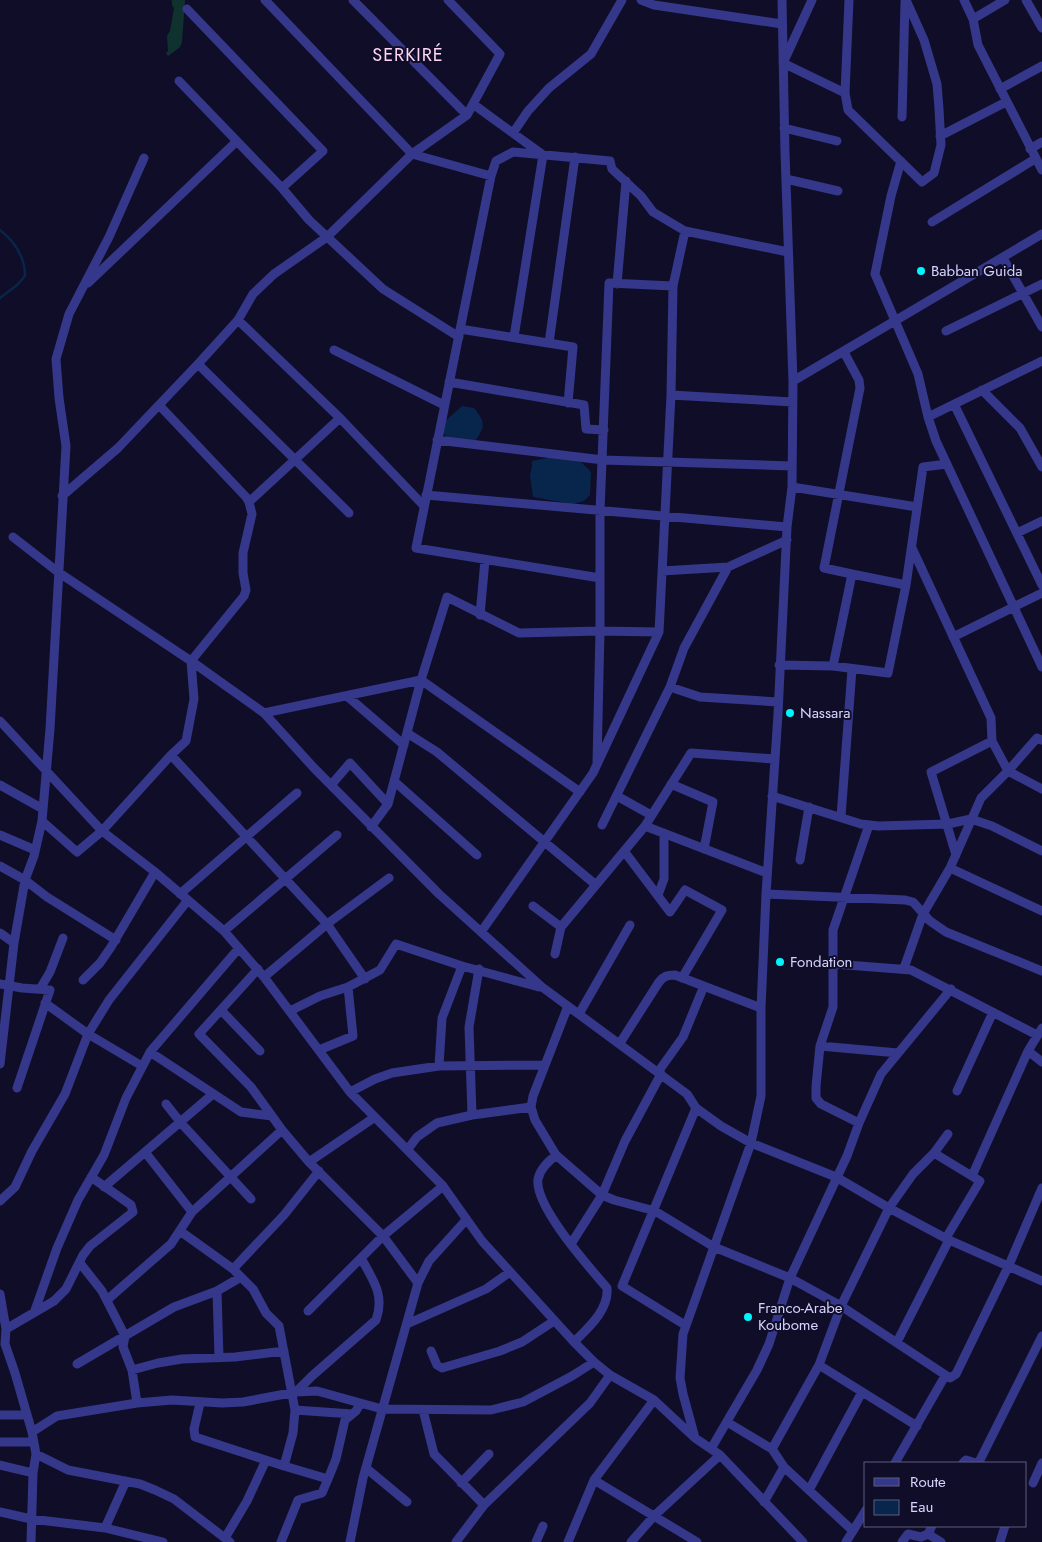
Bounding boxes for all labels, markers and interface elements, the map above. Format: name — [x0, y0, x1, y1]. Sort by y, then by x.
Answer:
district label: SERKIRÉ — [372, 42, 444, 68]
place label: Babban Guida — [931, 260, 1022, 282]
marker: Babban Guida — [915, 265, 927, 277]
place label: Nassara — [800, 702, 851, 724]
marker: Nassara — [784, 707, 796, 719]
place label: Fondation — [790, 951, 852, 973]
marker: Fondation — [774, 956, 786, 968]
place label: Franco-Arabe Koubome — [758, 1297, 843, 1336]
marker: Franco-Arabe Koubome — [742, 1311, 754, 1323]
legend — [864, 1462, 1027, 1527]
text: Route — [910, 1471, 946, 1493]
text: Eau — [910, 1496, 933, 1518]

